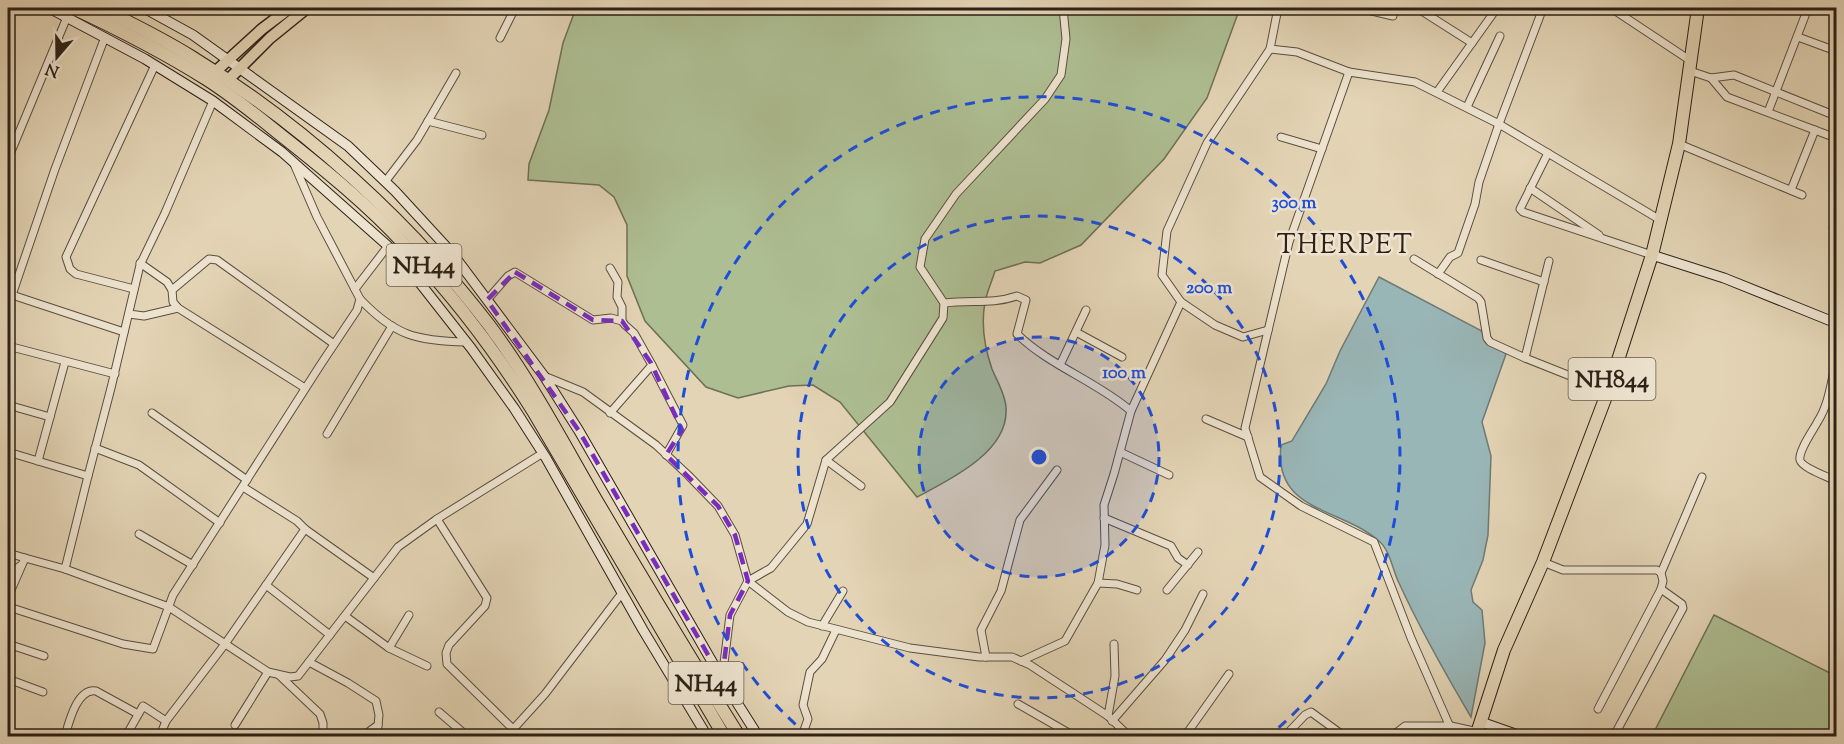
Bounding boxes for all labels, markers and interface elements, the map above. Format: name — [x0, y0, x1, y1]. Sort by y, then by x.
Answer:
north arrow — [27, 27, 87, 87]
text: N — [43, 56, 63, 82]
text: 300 m — [1272, 191, 1317, 217]
district label: THERPET — [1276, 227, 1414, 266]
road number: NH44 — [386, 244, 462, 286]
text: 200 m — [1186, 276, 1232, 302]
road number: NH844 — [1568, 358, 1656, 400]
text: 100 m — [1102, 361, 1146, 387]
centre of rings — [1029, 447, 1049, 467]
road number: NH44 — [668, 662, 744, 704]

